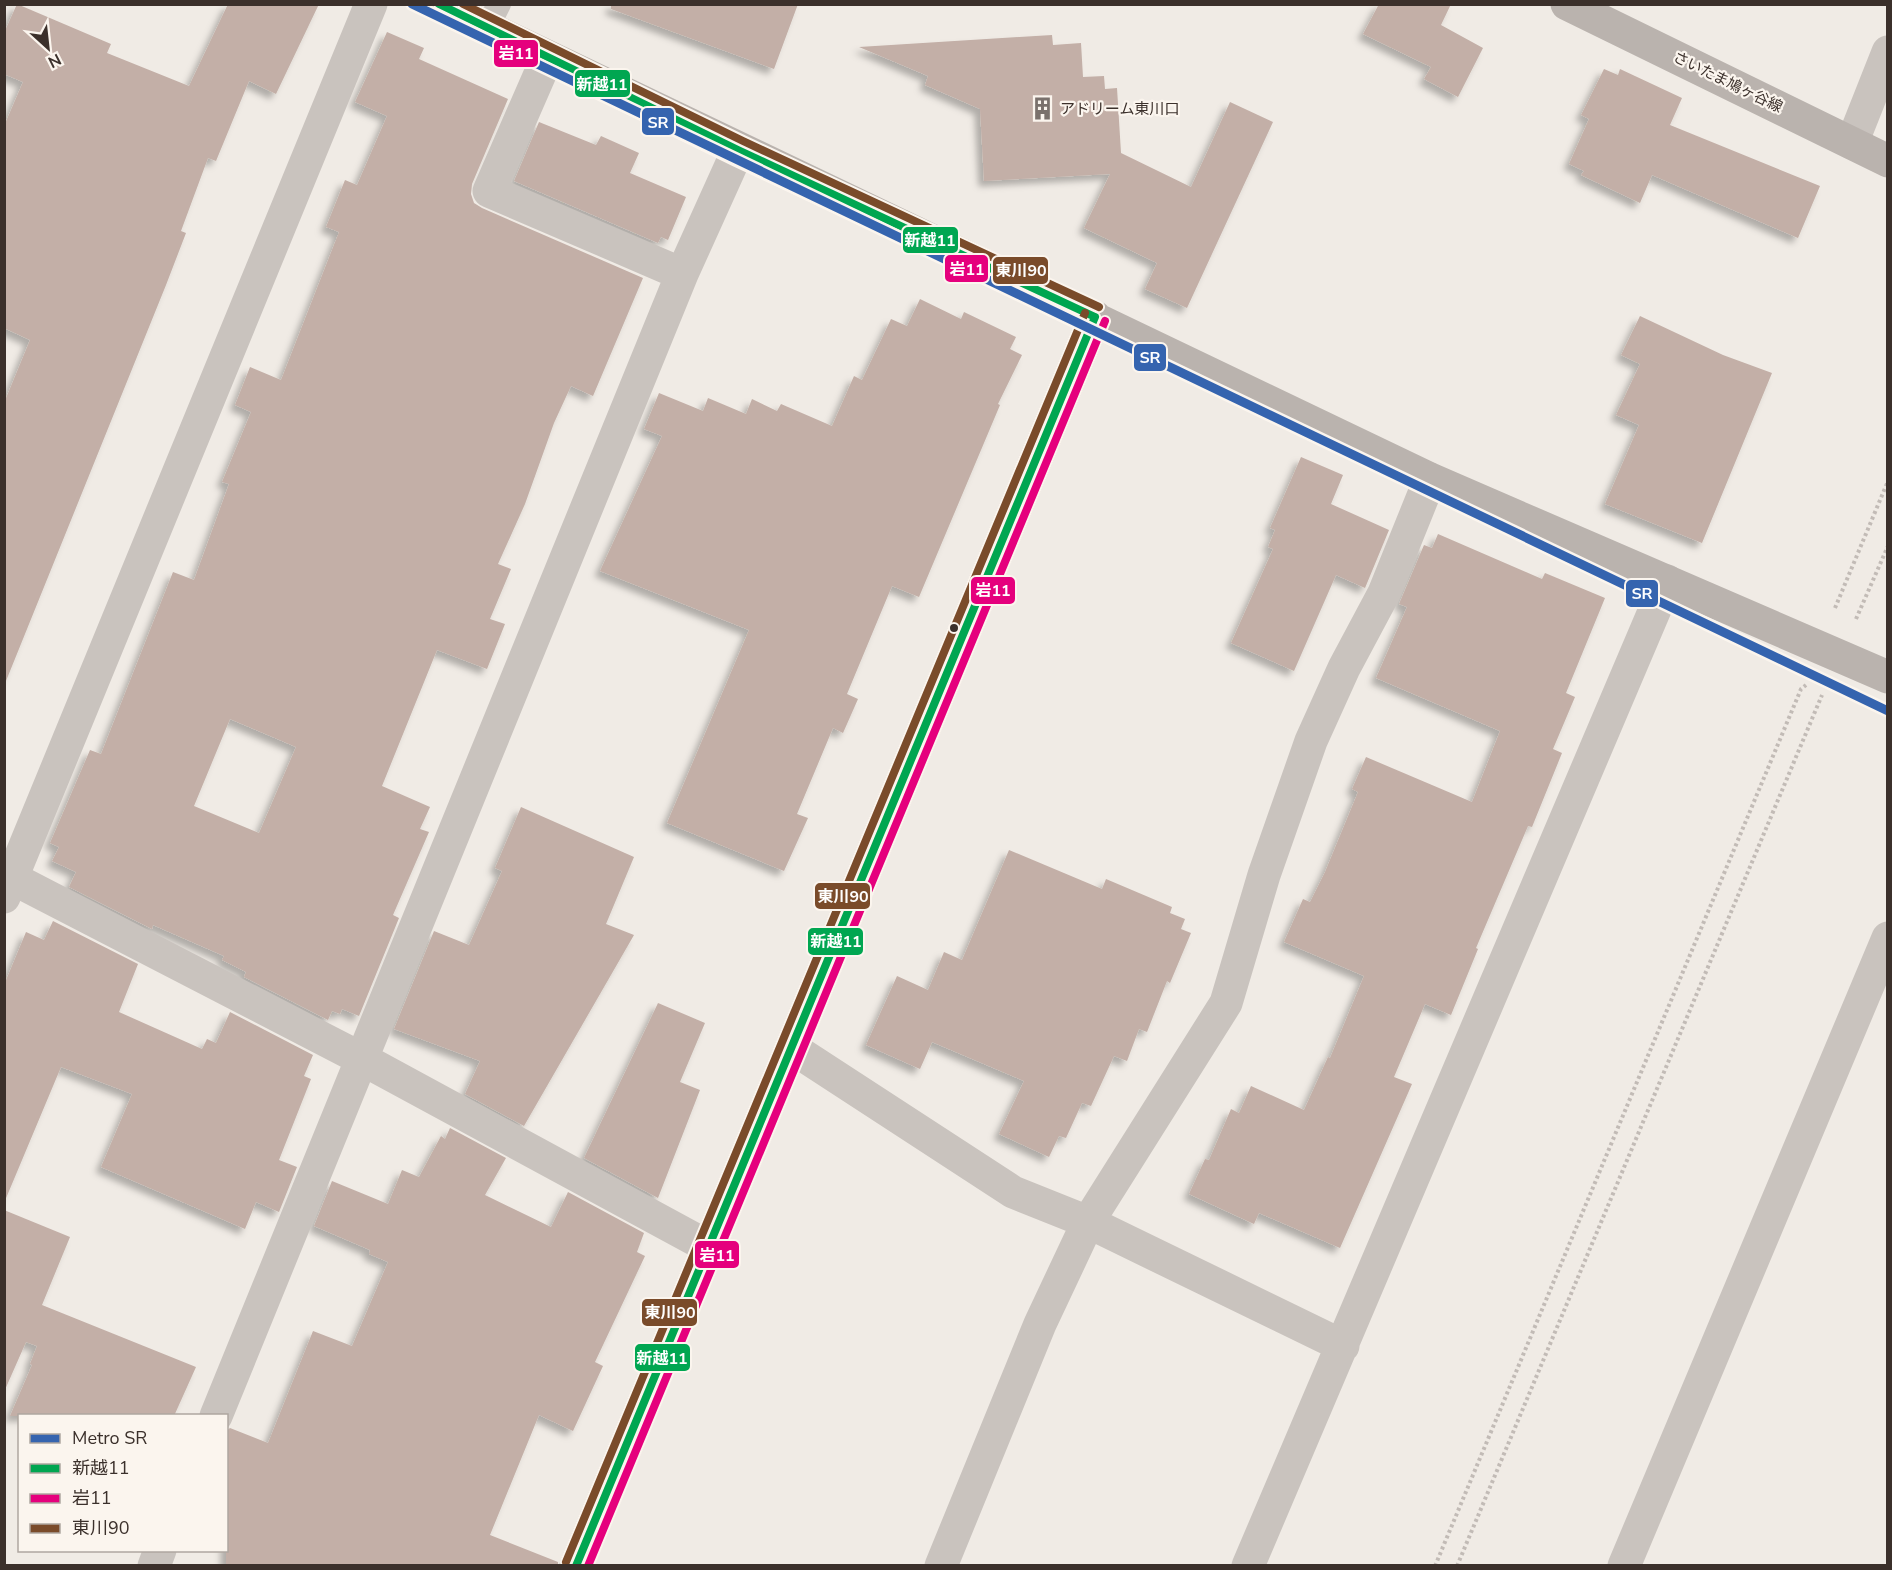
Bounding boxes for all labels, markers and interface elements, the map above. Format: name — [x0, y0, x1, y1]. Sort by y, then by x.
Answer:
north arrow — [18, 18, 78, 78]
line badge: 岩11 — [493, 39, 539, 68]
text: 岩11 — [498, 43, 534, 65]
street label: さいたま鳩ヶ谷線 — [1670, 47, 1786, 117]
text: N — [44, 48, 65, 73]
line badge: 新越11 — [574, 69, 631, 98]
text: 新越11 — [576, 74, 628, 96]
building icon: アドリーム東川口 — [1029, 96, 1055, 122]
place label: アドリーム東川口 — [1060, 99, 1180, 119]
line badge: SR — [641, 107, 675, 136]
text: SR — [647, 112, 669, 134]
line badge: 新越11 — [902, 226, 959, 254]
text: 新越11 — [904, 230, 956, 252]
line badge: 岩11 — [944, 254, 989, 283]
line badge: 東川90 — [992, 256, 1049, 285]
text: 岩11 — [949, 259, 985, 281]
text: 東川90 — [995, 260, 1047, 282]
line badge: SR — [1133, 343, 1167, 372]
text: SR — [1139, 347, 1161, 369]
line badge: 岩11 — [970, 576, 1016, 605]
line badge: SR — [1625, 579, 1659, 608]
text: 岩11 — [975, 580, 1011, 602]
text: SR — [1631, 583, 1653, 605]
unlabelled marker — [948, 622, 960, 634]
line badge: 東川90 — [814, 882, 871, 910]
text: 東川90 — [817, 886, 869, 908]
line badge: 新越11 — [807, 927, 864, 956]
text: 新越11 — [810, 931, 862, 953]
line badge: 岩11 — [694, 1240, 740, 1269]
text: 岩11 — [699, 1245, 735, 1267]
line badge: 東川90 — [641, 1298, 698, 1327]
text: 東川90 — [644, 1302, 696, 1324]
line badge: 新越11 — [634, 1343, 691, 1372]
text: 新越11 — [636, 1348, 688, 1370]
legend — [18, 1414, 228, 1552]
text: Metro SR — [72, 1426, 147, 1450]
text: 新越11 — [72, 1456, 130, 1480]
text: 岩11 — [72, 1486, 112, 1510]
text: 東川90 — [72, 1516, 130, 1540]

